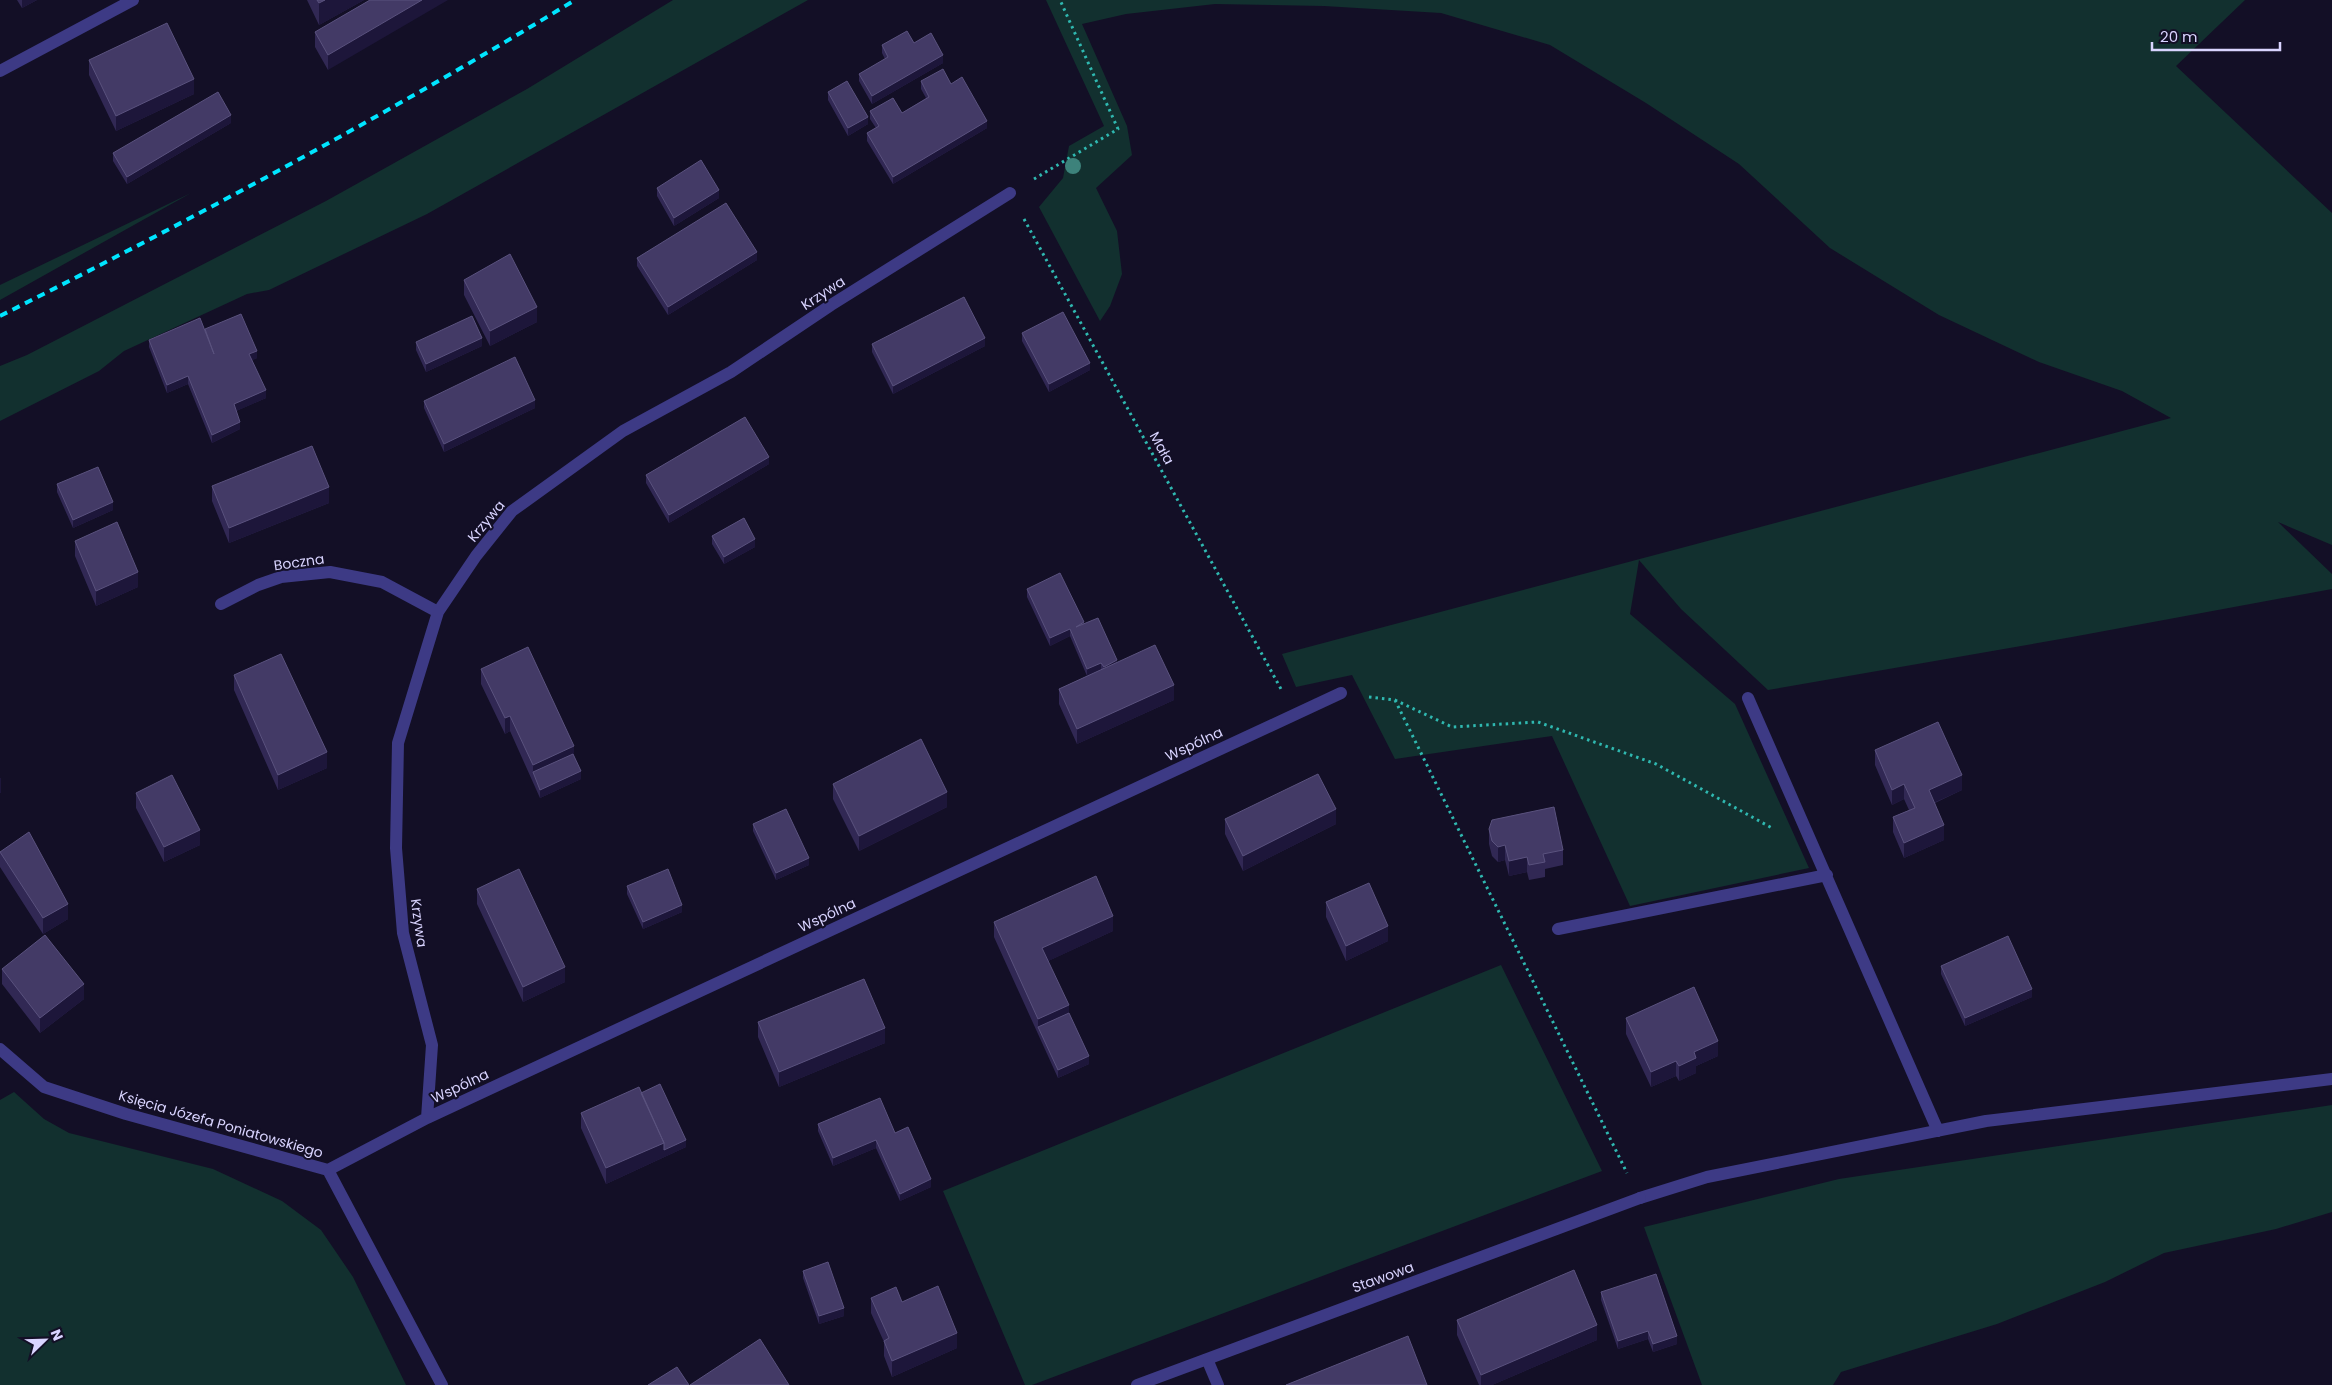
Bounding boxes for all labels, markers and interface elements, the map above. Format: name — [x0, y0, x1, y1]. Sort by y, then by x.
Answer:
scale bar — [2152, 20, 2280, 52]
text: 20 m — [2160, 26, 2198, 47]
street label: Krzywa — [797, 271, 849, 315]
street label: Mała — [1145, 428, 1179, 468]
street label: Krzywa — [463, 496, 509, 546]
street label: Boczna — [272, 549, 326, 575]
street label: Wspólna — [1162, 722, 1226, 766]
street label: Wspólna — [795, 893, 859, 937]
street label: Krzywa — [406, 897, 432, 949]
street label: Wspólna — [428, 1064, 492, 1108]
street label: Księcia Józefa Poniatowskiego — [116, 1085, 326, 1163]
street label: Stawowa — [1349, 1257, 1417, 1297]
north arrow — [20, 1315, 70, 1365]
text: N — [46, 1326, 68, 1344]

